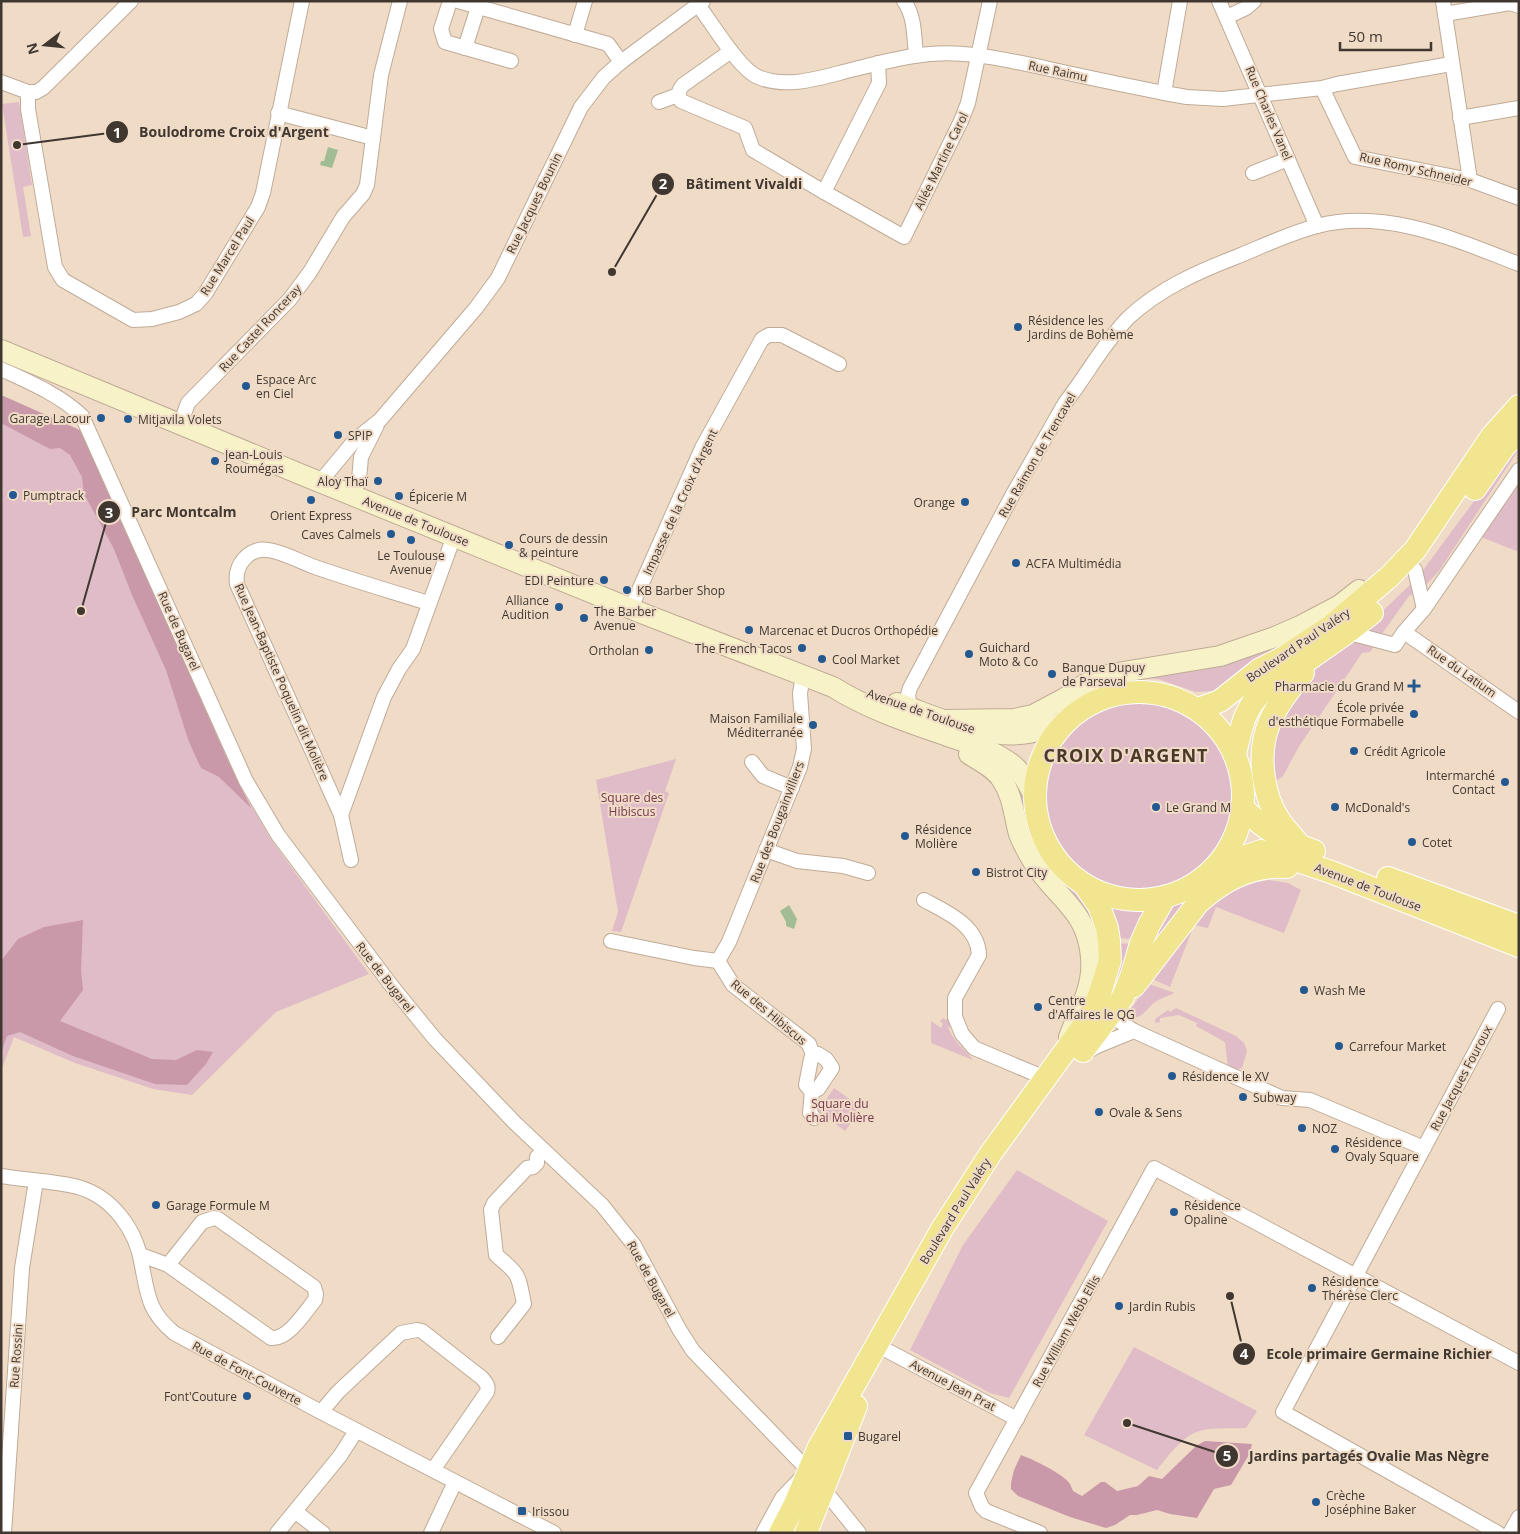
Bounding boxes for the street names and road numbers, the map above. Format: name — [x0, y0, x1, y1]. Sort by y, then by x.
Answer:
street label: Rue Raimu — [1027, 56, 1089, 86]
street label: Rue Charles Vanel — [1242, 63, 1296, 163]
street label: Allée Martine Carol — [910, 109, 972, 213]
street label: Rue Romy Schneider — [1358, 148, 1474, 190]
street label: Rue Jacques Bounin — [502, 150, 566, 256]
street label: Rue Marcel Paul — [196, 213, 258, 299]
street label: Rue Castel Ronceray — [215, 280, 306, 375]
street label: Rue Raimon de Trencavel — [994, 389, 1080, 521]
street label: Impasse de la Croix d'Argent — [639, 426, 721, 578]
street label: Avenue de Toulouse — [360, 492, 472, 550]
street label: Rue Jean-Baptiste Poquelin dit Molière — [231, 581, 333, 783]
street label: Rue de Bugarel — [154, 589, 204, 673]
street label: Boulevard Paul Valéry — [1243, 603, 1354, 686]
street label: Rue du Latium — [1424, 641, 1500, 701]
street label: Avenue de Toulouse — [865, 685, 978, 738]
street label: Rue des Bougainvilliers — [746, 759, 808, 885]
street label: Avenue de Toulouse — [1312, 859, 1424, 915]
street label: Rue de Bugarel — [352, 938, 418, 1016]
street label: Rue des Hibiscus — [727, 975, 811, 1049]
street label: Rue Jacques Fouroux — [1426, 1022, 1496, 1134]
street label: Boulevard Paul Valéry — [915, 1154, 995, 1267]
street label: Rue de Bugarel — [623, 1238, 679, 1320]
street label: Rue William Webb Ellis — [1028, 1272, 1104, 1390]
street label: Rue Rossini — [5, 1323, 27, 1389]
street label: Rue de Font-Couverte — [189, 1337, 305, 1409]
street label: Avenue Jean Prat — [907, 1355, 999, 1415]

